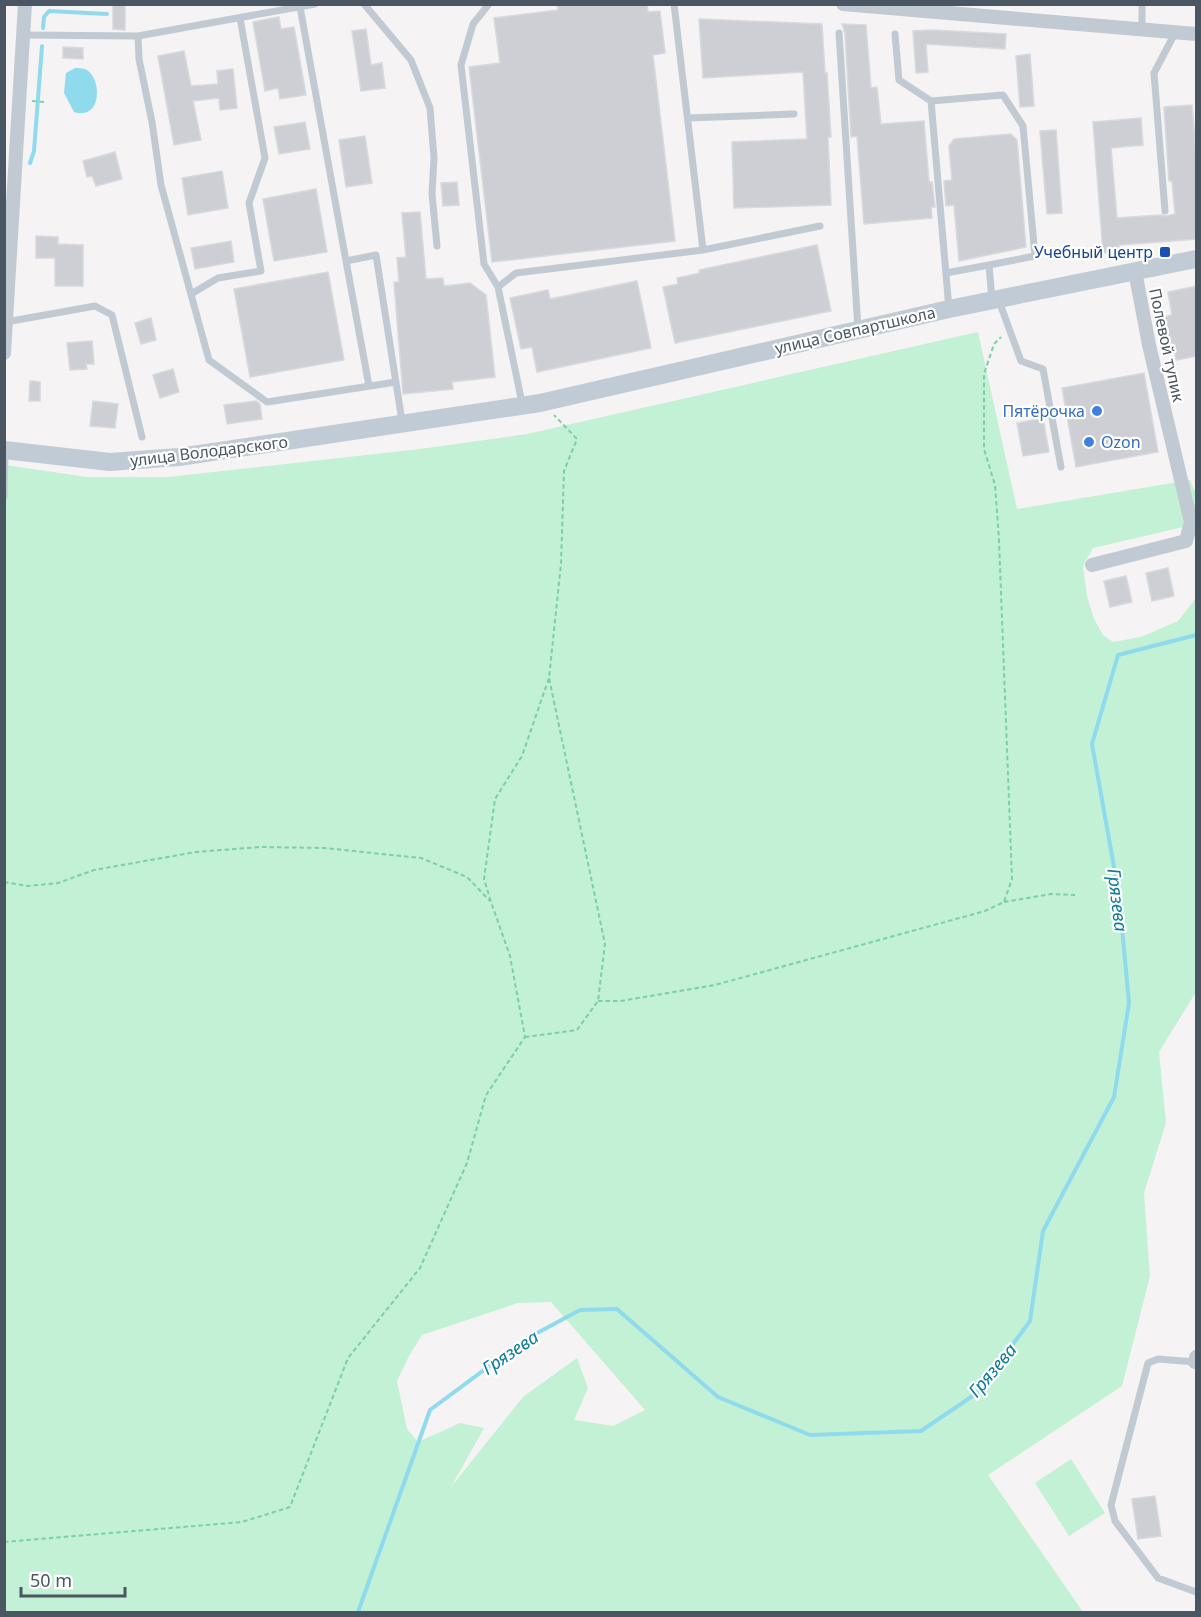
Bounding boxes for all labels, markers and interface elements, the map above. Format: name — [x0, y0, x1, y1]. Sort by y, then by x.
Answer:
place label: Учебный центр — [1034, 241, 1153, 263]
marker: Учебный центр — [1158, 245, 1172, 259]
street label: Полевой тупик — [1144, 286, 1190, 404]
street label: улица Совпартшкола — [773, 301, 937, 359]
place label: Пятёрочка — [1002, 400, 1085, 422]
marker: Пятёрочка — [1090, 404, 1104, 418]
street label: улица Володарского — [129, 430, 289, 472]
place label: Ozon — [1101, 431, 1141, 453]
marker: Ozon — [1082, 435, 1096, 449]
water label: Грязева — [1102, 867, 1134, 933]
water label: Грязева — [477, 1324, 543, 1380]
water label: Грязева — [962, 1338, 1022, 1402]
scale bar — [21, 1560, 124, 1598]
text: 50 m — [30, 1568, 72, 1592]

